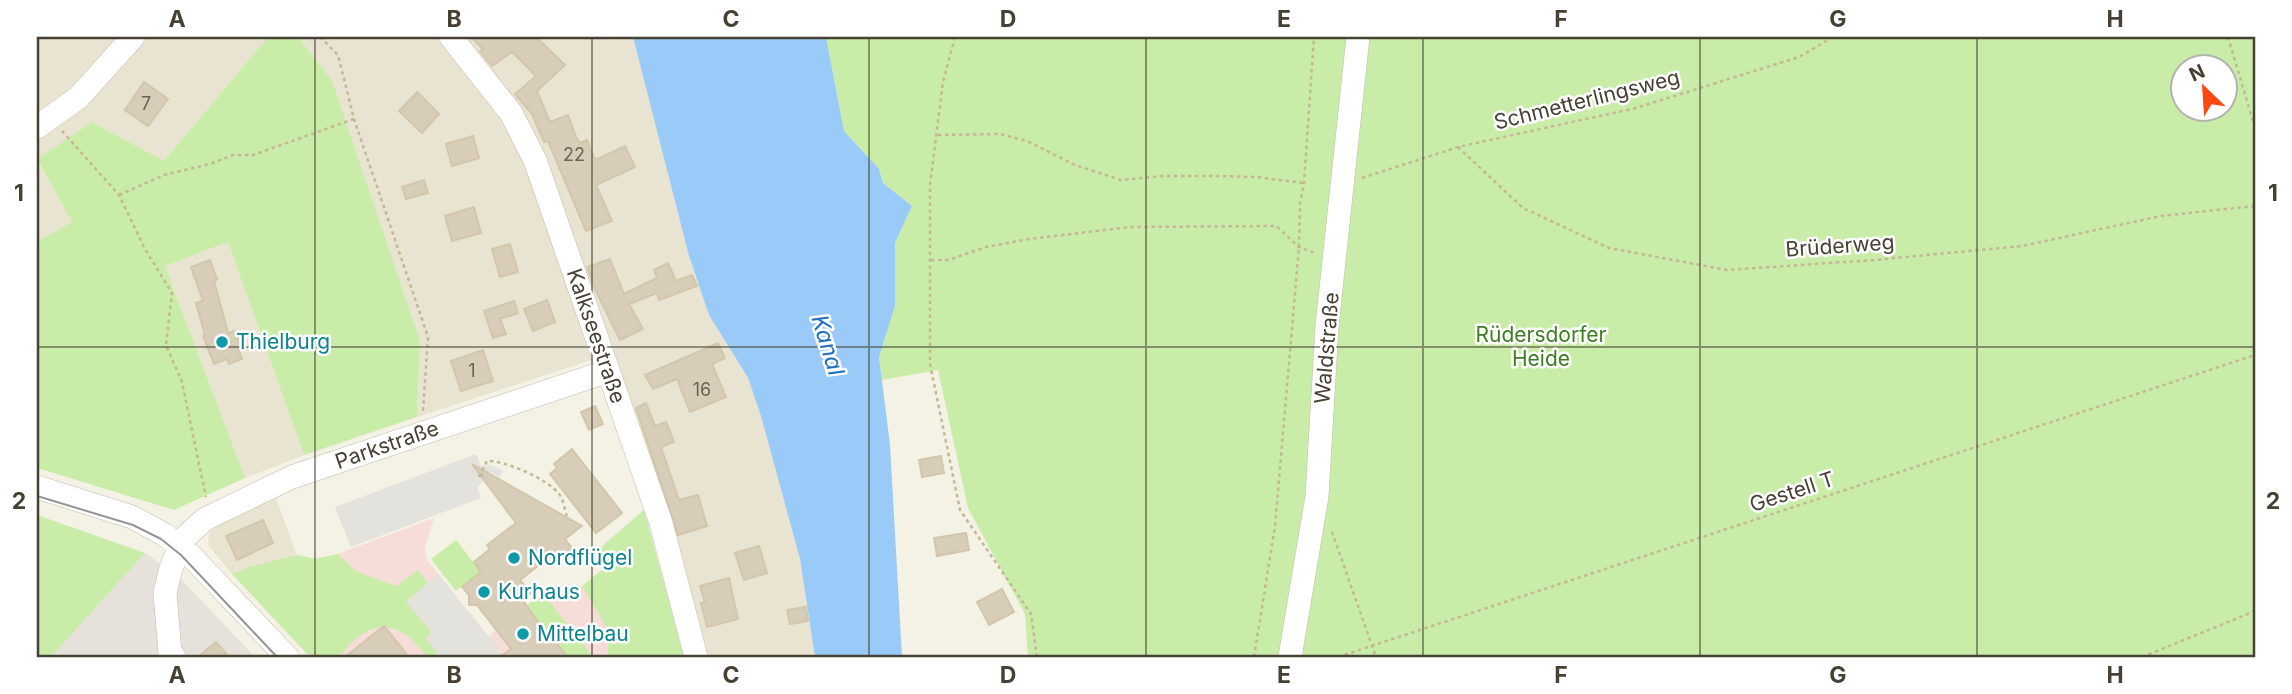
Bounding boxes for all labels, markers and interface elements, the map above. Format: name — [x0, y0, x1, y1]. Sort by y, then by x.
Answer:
text: A — [168, 5, 186, 33]
text: B — [446, 5, 462, 33]
text: C — [722, 5, 740, 33]
text: D — [1000, 5, 1016, 33]
text: E — [1277, 5, 1291, 33]
text: F — [1554, 5, 1568, 33]
text: G — [1829, 5, 1847, 33]
text: H — [2106, 5, 2124, 33]
north arrow — [2170, 52, 2240, 122]
text: N — [2186, 60, 2208, 87]
street label: Schmetterlingsweg — [1491, 64, 1682, 135]
house number: 7 — [141, 93, 151, 114]
house number: 22 — [563, 144, 585, 165]
text: 1 — [14, 179, 24, 207]
text: 1 — [2268, 179, 2278, 207]
street label: Brüderweg — [1785, 229, 1895, 262]
street label: Kalkseestraße — [562, 265, 631, 407]
street label: Waldstraße — [1309, 291, 1344, 405]
water label: Kanal — [806, 311, 851, 379]
park label: Rüdersdorfer Heide — [1475, 322, 1607, 371]
place label: Thielburg — [236, 329, 330, 354]
marker: Thielburg — [214, 334, 230, 350]
house number: 1 — [468, 360, 476, 381]
house number: 16 — [693, 379, 711, 400]
street label: Parkstraße — [332, 415, 442, 474]
street label: Gestell T — [1746, 466, 1837, 517]
text: 2 — [12, 487, 26, 515]
text: 2 — [2266, 487, 2280, 515]
place label: Nordflügel — [528, 545, 632, 570]
marker: Nordflügel — [506, 550, 522, 566]
place label: Kurhaus — [498, 579, 580, 604]
marker: Kurhaus — [476, 584, 492, 600]
place label: Mittelbau — [537, 621, 629, 646]
marker: Mittelbau — [515, 626, 531, 642]
text: A — [168, 661, 186, 689]
text: B — [446, 661, 462, 689]
text: C — [722, 661, 740, 689]
text: D — [1000, 661, 1016, 689]
text: E — [1277, 661, 1291, 689]
text: F — [1554, 661, 1568, 689]
text: G — [1829, 661, 1847, 689]
text: H — [2106, 661, 2124, 689]

